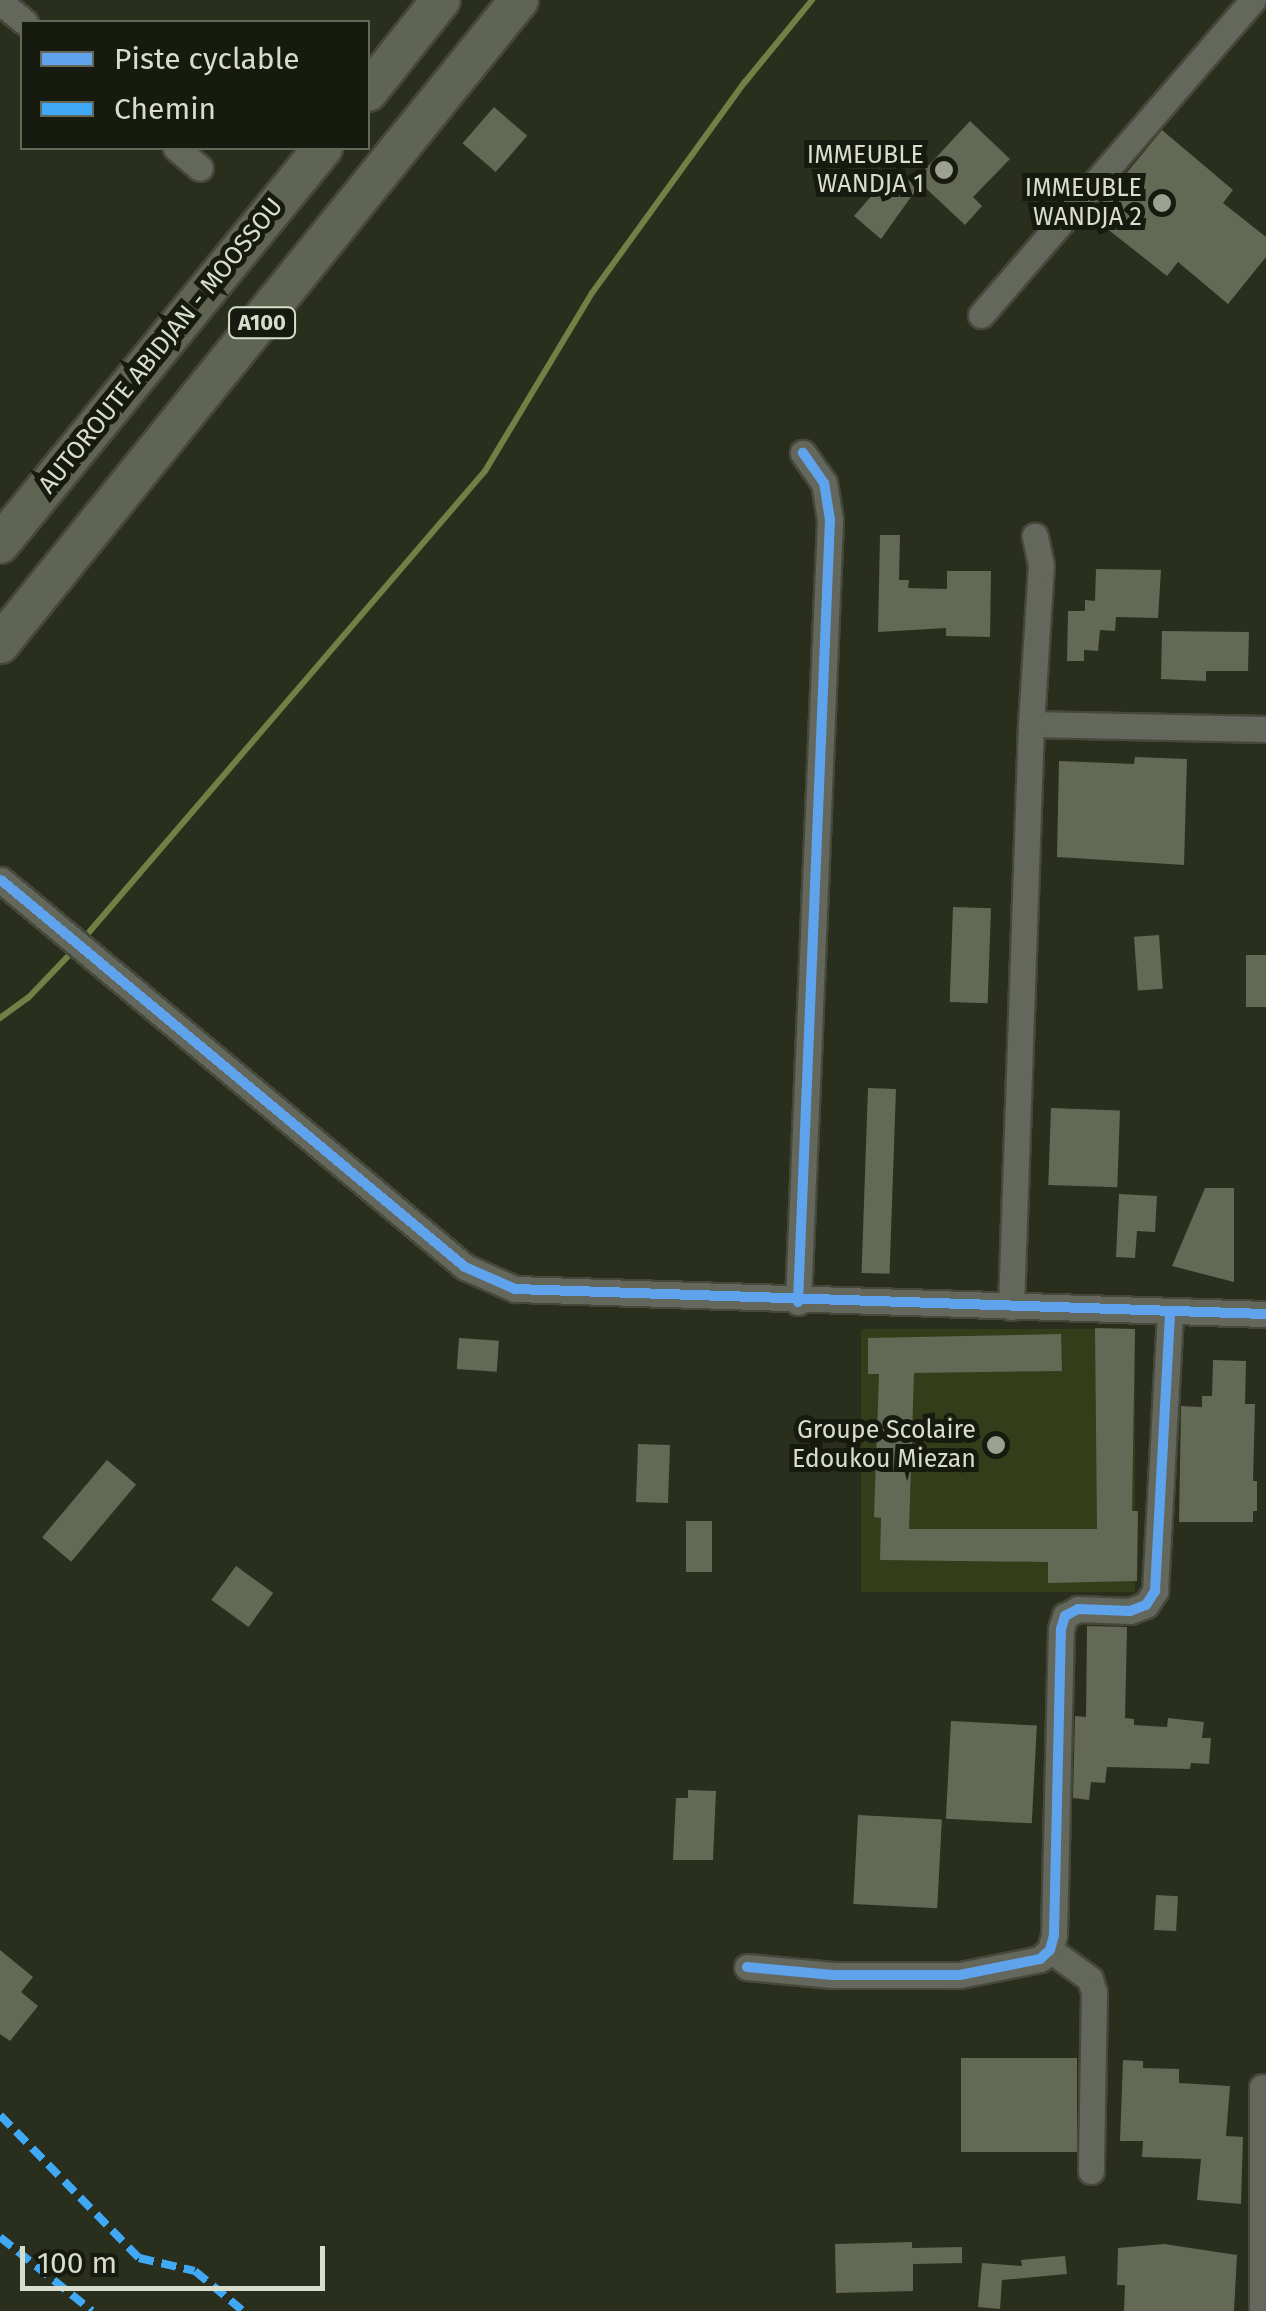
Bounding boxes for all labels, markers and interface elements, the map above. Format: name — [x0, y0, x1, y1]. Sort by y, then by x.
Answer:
legend — [20, 20, 370, 150]
text: Piste cyclable — [114, 41, 300, 77]
text: Chemin — [114, 91, 216, 127]
place label: IMMEUBLE WANDJA 1 — [807, 141, 924, 200]
marker: IMMEUBLE WANDJA 1 — [933, 159, 955, 181]
place label: IMMEUBLE WANDJA 2 — [1025, 174, 1142, 233]
street label: AUTOROUTE ABIDJAN - MOOSSOU — [32, 192, 290, 500]
marker: IMMEUBLE WANDJA 2 — [1151, 192, 1173, 214]
road number: A100 — [227, 306, 297, 340]
place label: Groupe Scolaire Edoukou Miezan — [792, 1416, 976, 1475]
marker: Groupe Scolaire Edoukou Miezan — [985, 1434, 1007, 1456]
scale bar — [25, 2226, 330, 2288]
text: 100 m — [37, 2245, 117, 2281]

